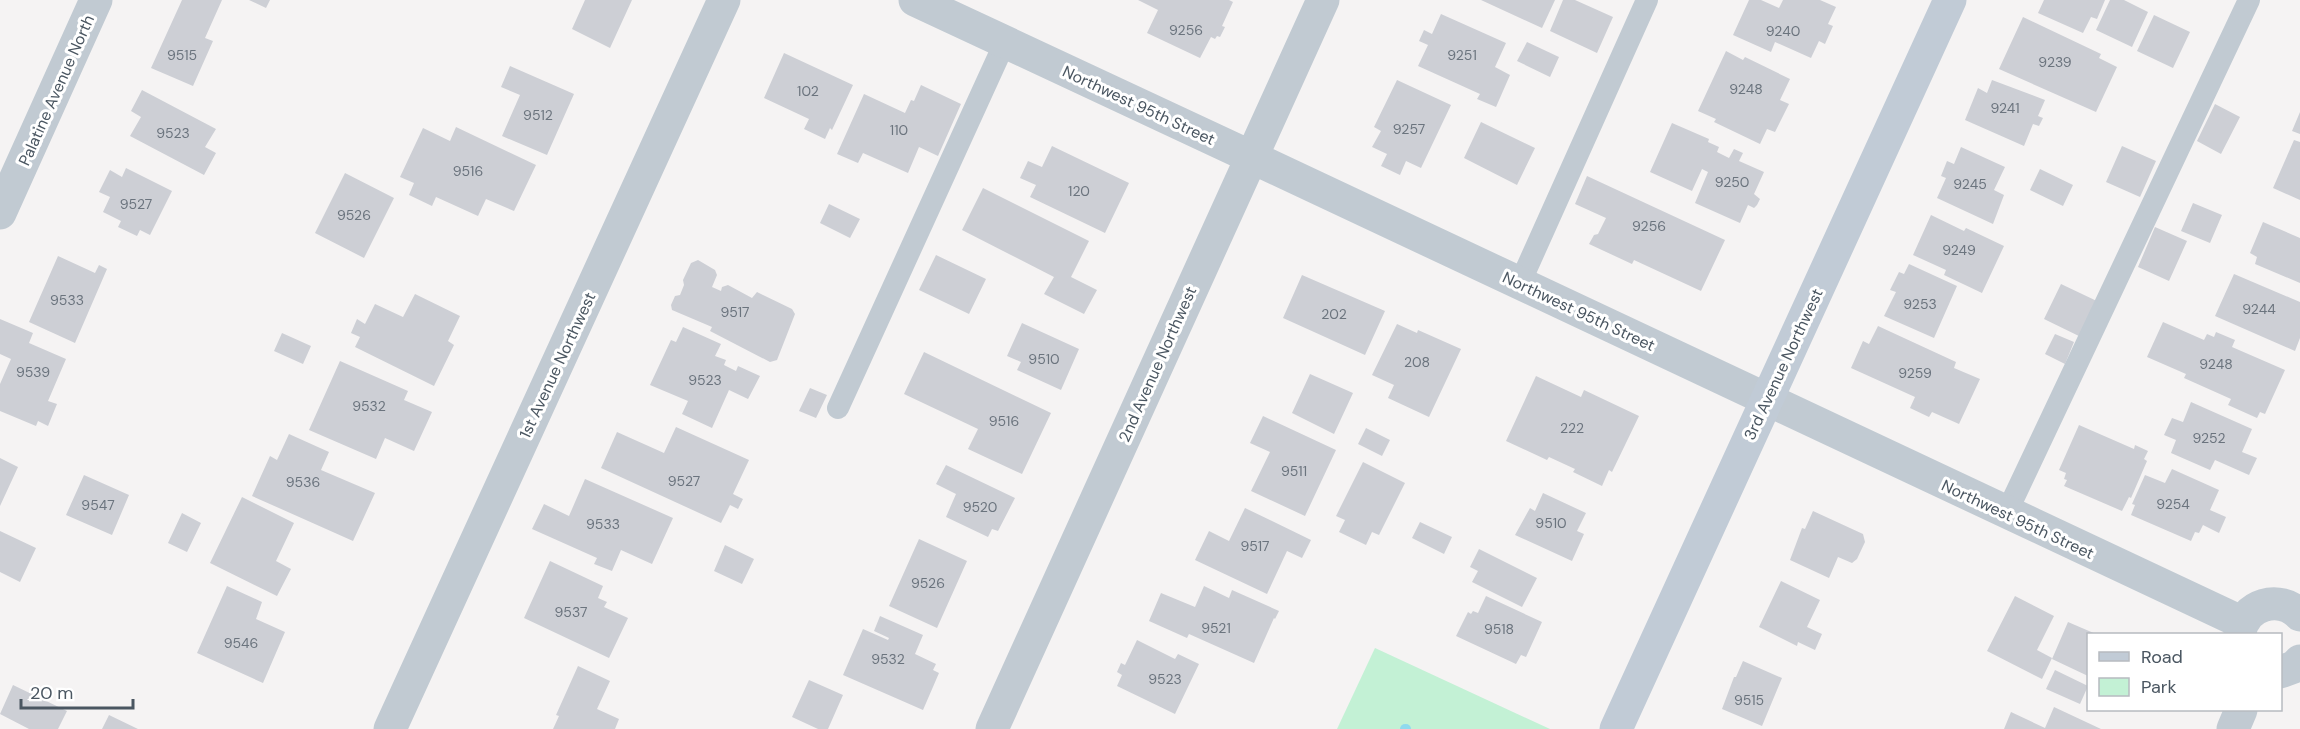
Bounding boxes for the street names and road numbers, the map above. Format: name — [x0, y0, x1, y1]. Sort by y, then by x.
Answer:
street label: Palatine Avenue North — [14, 12, 99, 169]
street label: Northwest 95th Street — [1059, 61, 1218, 150]
street label: Northwest 95th Street — [1499, 267, 1658, 356]
street label: 2nd Avenue Northwest — [1114, 283, 1201, 445]
street label: 3rd Avenue Northwest — [1739, 285, 1828, 443]
street label: 1st Avenue Northwest — [514, 289, 601, 442]
street label: Northwest 95th Street — [1938, 475, 2097, 564]

